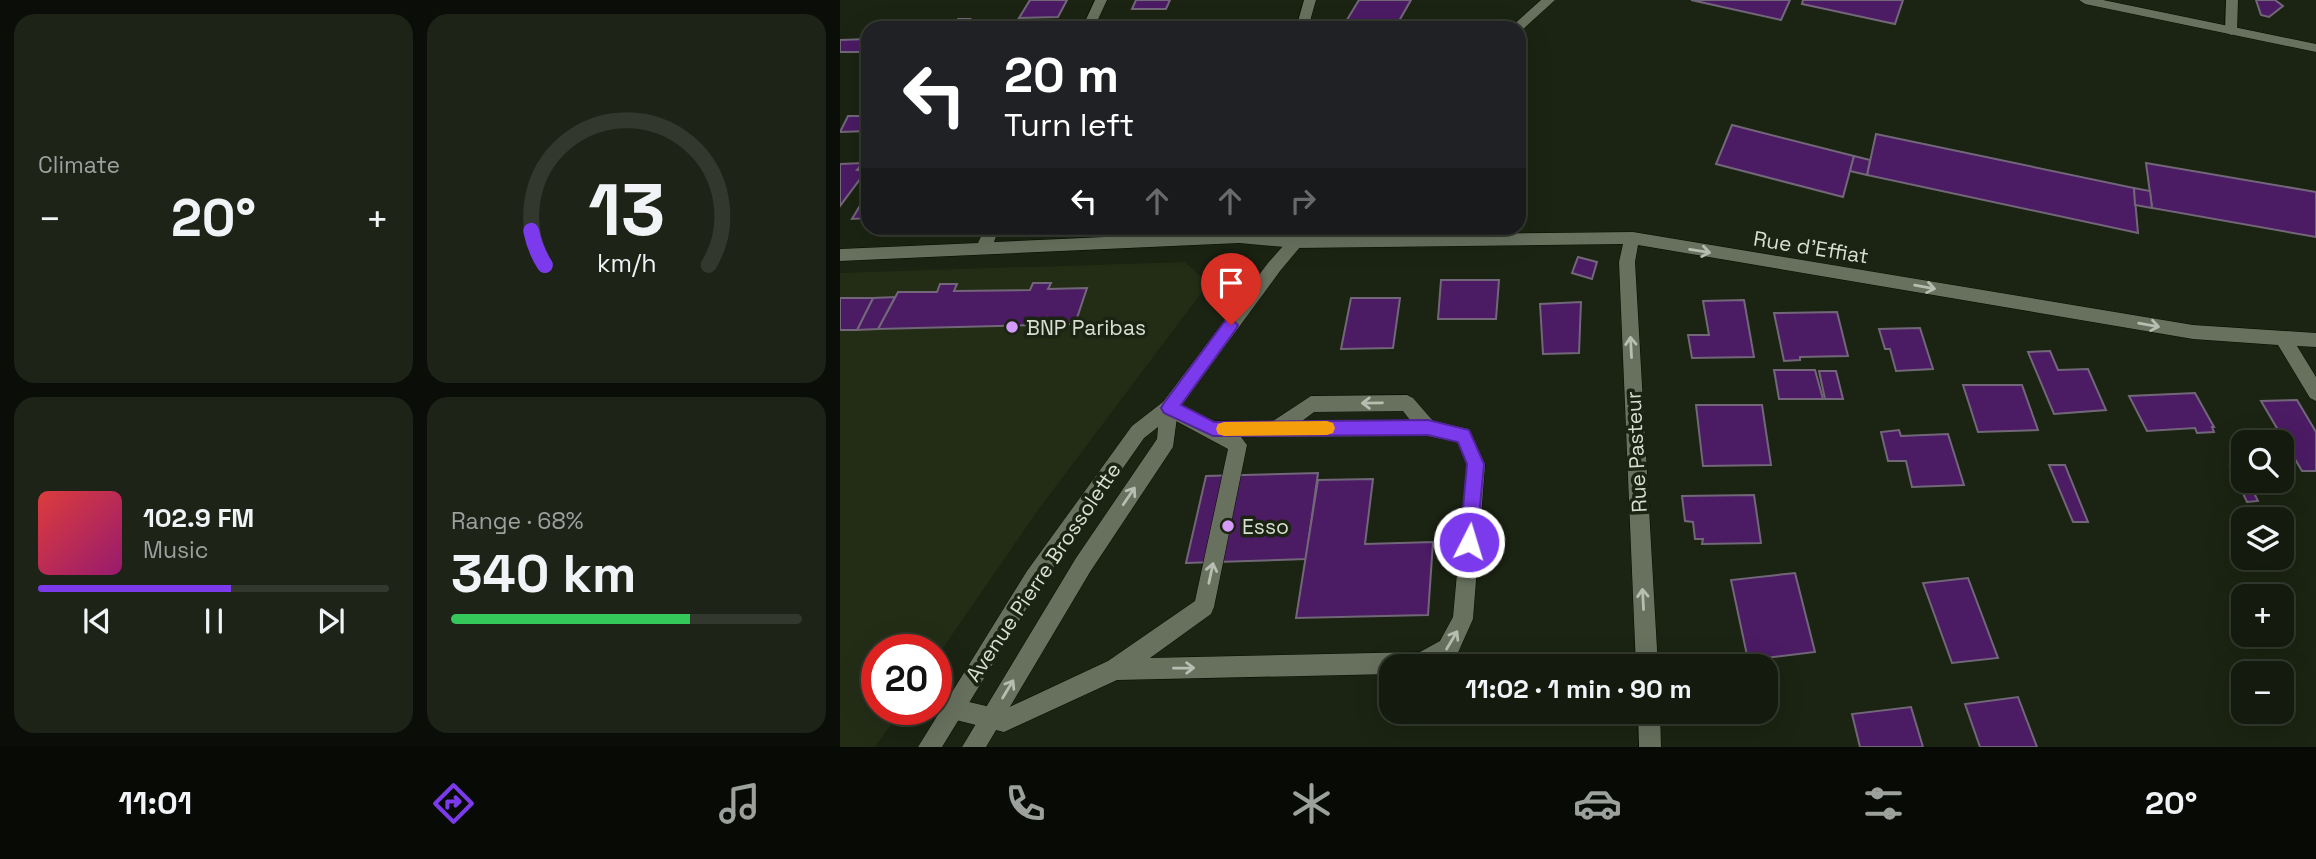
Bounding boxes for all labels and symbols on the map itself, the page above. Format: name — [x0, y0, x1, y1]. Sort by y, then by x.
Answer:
street label: Rue d'Effiat — [1751, 225, 1871, 269]
one-way arrow — [1688, 245, 1711, 258]
pin — [1201, 253, 1261, 325]
one-way arrow — [1913, 281, 1936, 294]
place label: BNP Paribas — [1026, 314, 1146, 341]
marker: BNP Paribas — [1004, 319, 1020, 335]
one-way arrow — [2137, 319, 2160, 332]
one-way arrow — [1625, 336, 1638, 359]
street label: Rue Pasteur — [1619, 390, 1653, 513]
one-way arrow — [1360, 396, 1383, 410]
street label: Avenue Pierre Brossolette — [959, 457, 1127, 687]
one-way arrow — [1122, 487, 1136, 506]
position arrow — [1432, 505, 1506, 579]
place label: Esso — [1242, 513, 1289, 540]
marker: Esso — [1220, 518, 1236, 534]
one-way arrow — [1204, 562, 1218, 585]
one-way arrow — [1637, 587, 1650, 610]
one-way arrow — [1445, 631, 1459, 651]
speed limit sign: 20 — [861, 634, 952, 725]
one-way arrow — [1173, 661, 1196, 675]
one-way arrow — [1001, 679, 1015, 699]

